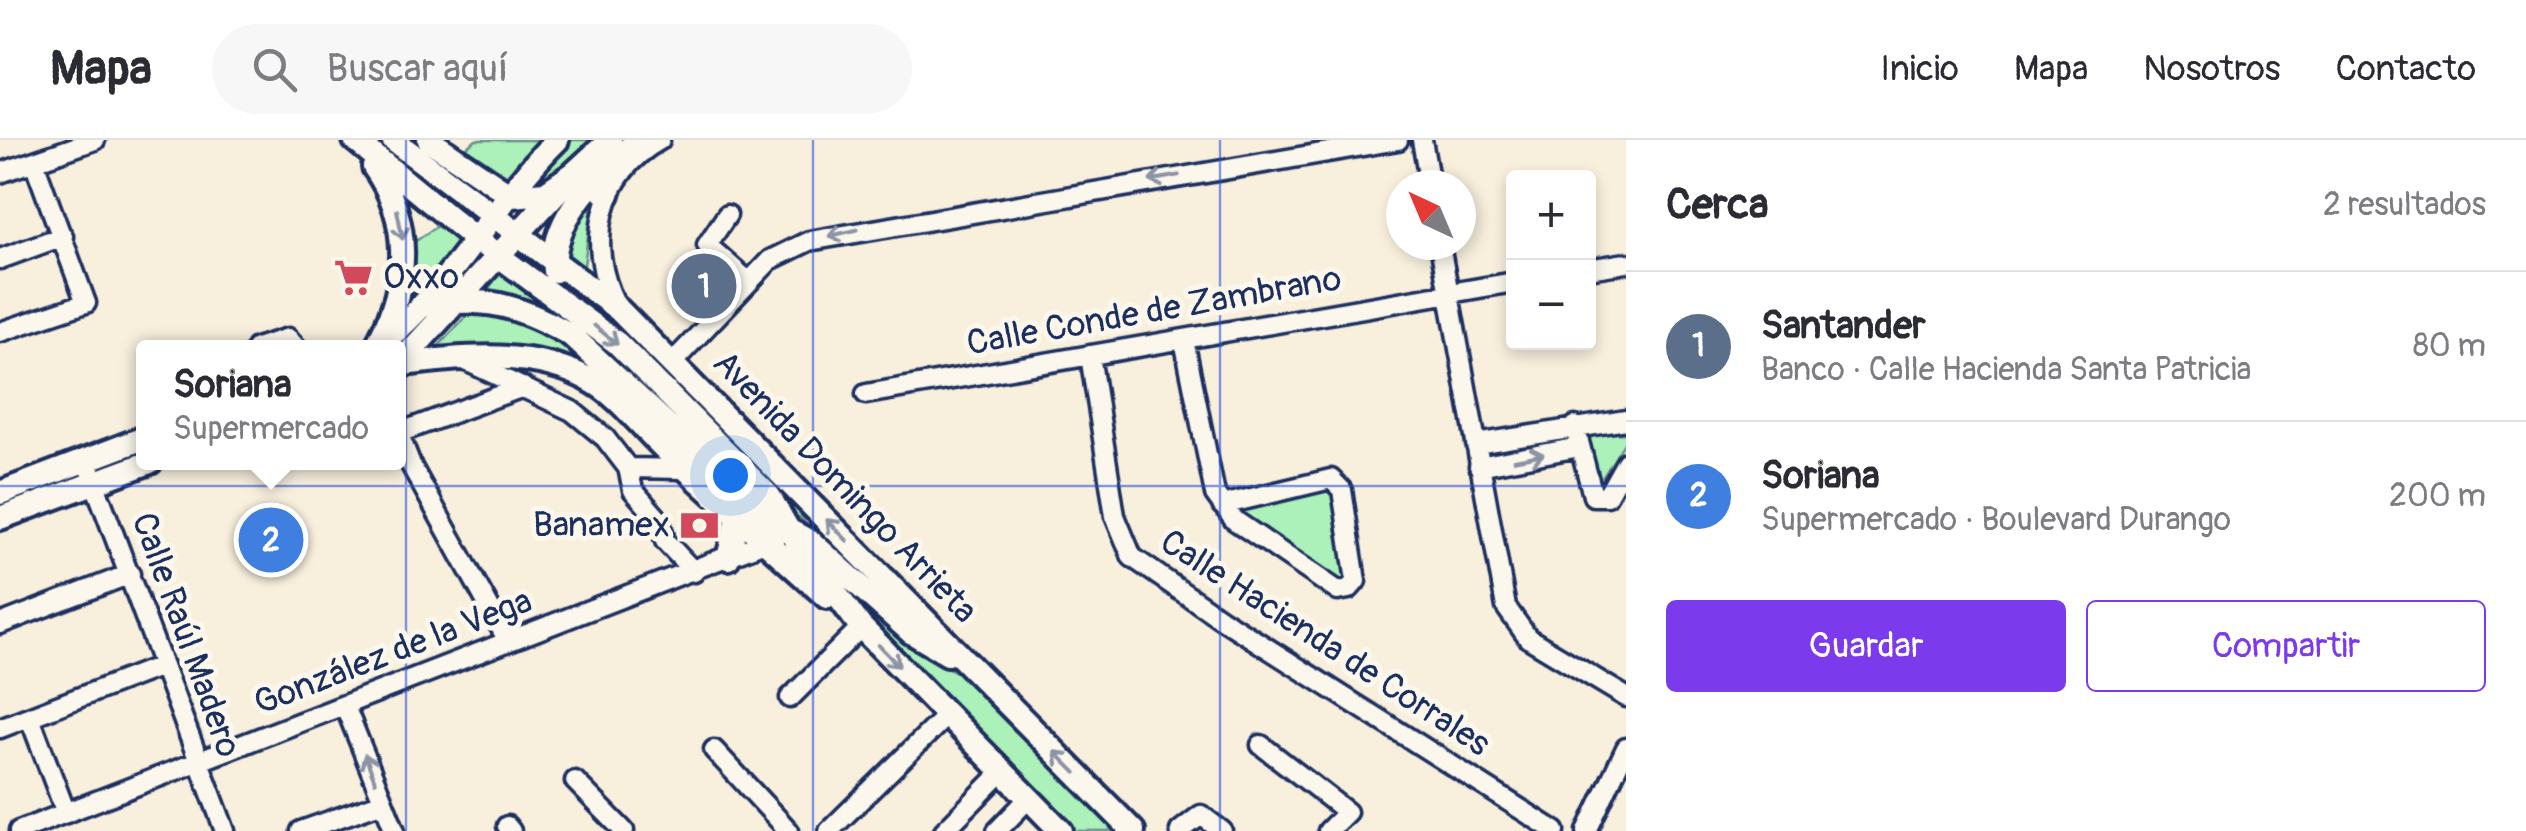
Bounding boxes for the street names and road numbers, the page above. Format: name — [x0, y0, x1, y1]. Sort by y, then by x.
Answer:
street label: Calle Conde de Zambrano — [963, 256, 1345, 366]
street label: Avenida Domingo Arrieta — [703, 342, 987, 632]
street label: Calle Raúl Madero — [121, 507, 251, 763]
street label: Calle Hacienda de Corrales — [1152, 520, 1498, 766]
street label: González de la Vega — [248, 579, 538, 725]

